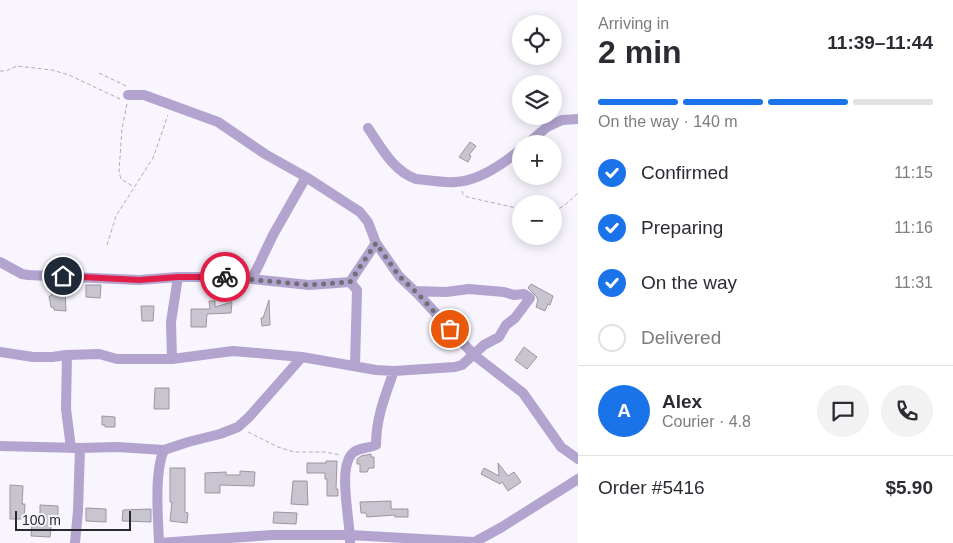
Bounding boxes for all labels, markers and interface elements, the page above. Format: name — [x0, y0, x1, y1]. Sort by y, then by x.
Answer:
map controls — [512, 15, 562, 245]
button: locate — [512, 15, 562, 65]
text: Arriving in — [598, 15, 669, 32]
text: 11:39–11:44 — [827, 32, 933, 53]
text: 2 min — [598, 34, 682, 70]
button: layers — [512, 75, 562, 125]
text: On the way · 140 m — [598, 113, 738, 130]
button: + — [512, 135, 562, 185]
icon: check — [598, 159, 626, 187]
text: Confirmed — [641, 162, 729, 183]
text: 11:15 — [894, 164, 933, 181]
button: − — [512, 195, 562, 245]
icon: check — [598, 214, 626, 242]
text: Preparing — [641, 217, 723, 238]
text: 11:16 — [894, 219, 933, 236]
courier — [200, 252, 250, 302]
pin — [42, 255, 84, 297]
icon: home — [49, 262, 77, 290]
icon: bike — [211, 263, 239, 291]
icon: check — [598, 269, 626, 297]
text: On the way — [641, 272, 737, 293]
text: 11:31 — [894, 274, 933, 291]
pin — [429, 308, 471, 350]
icon: bag — [436, 315, 464, 343]
text: Delivered — [641, 327, 721, 348]
button: chat — [817, 385, 869, 437]
button: phone — [881, 385, 933, 437]
text: Alex — [662, 391, 702, 412]
text: A — [617, 400, 631, 421]
text: Courier · 4.8 — [662, 413, 751, 430]
text: Order #5416 — [598, 477, 705, 498]
text: $5.90 — [885, 477, 933, 498]
scale bar — [15, 508, 131, 531]
text: 100 m — [22, 512, 61, 528]

